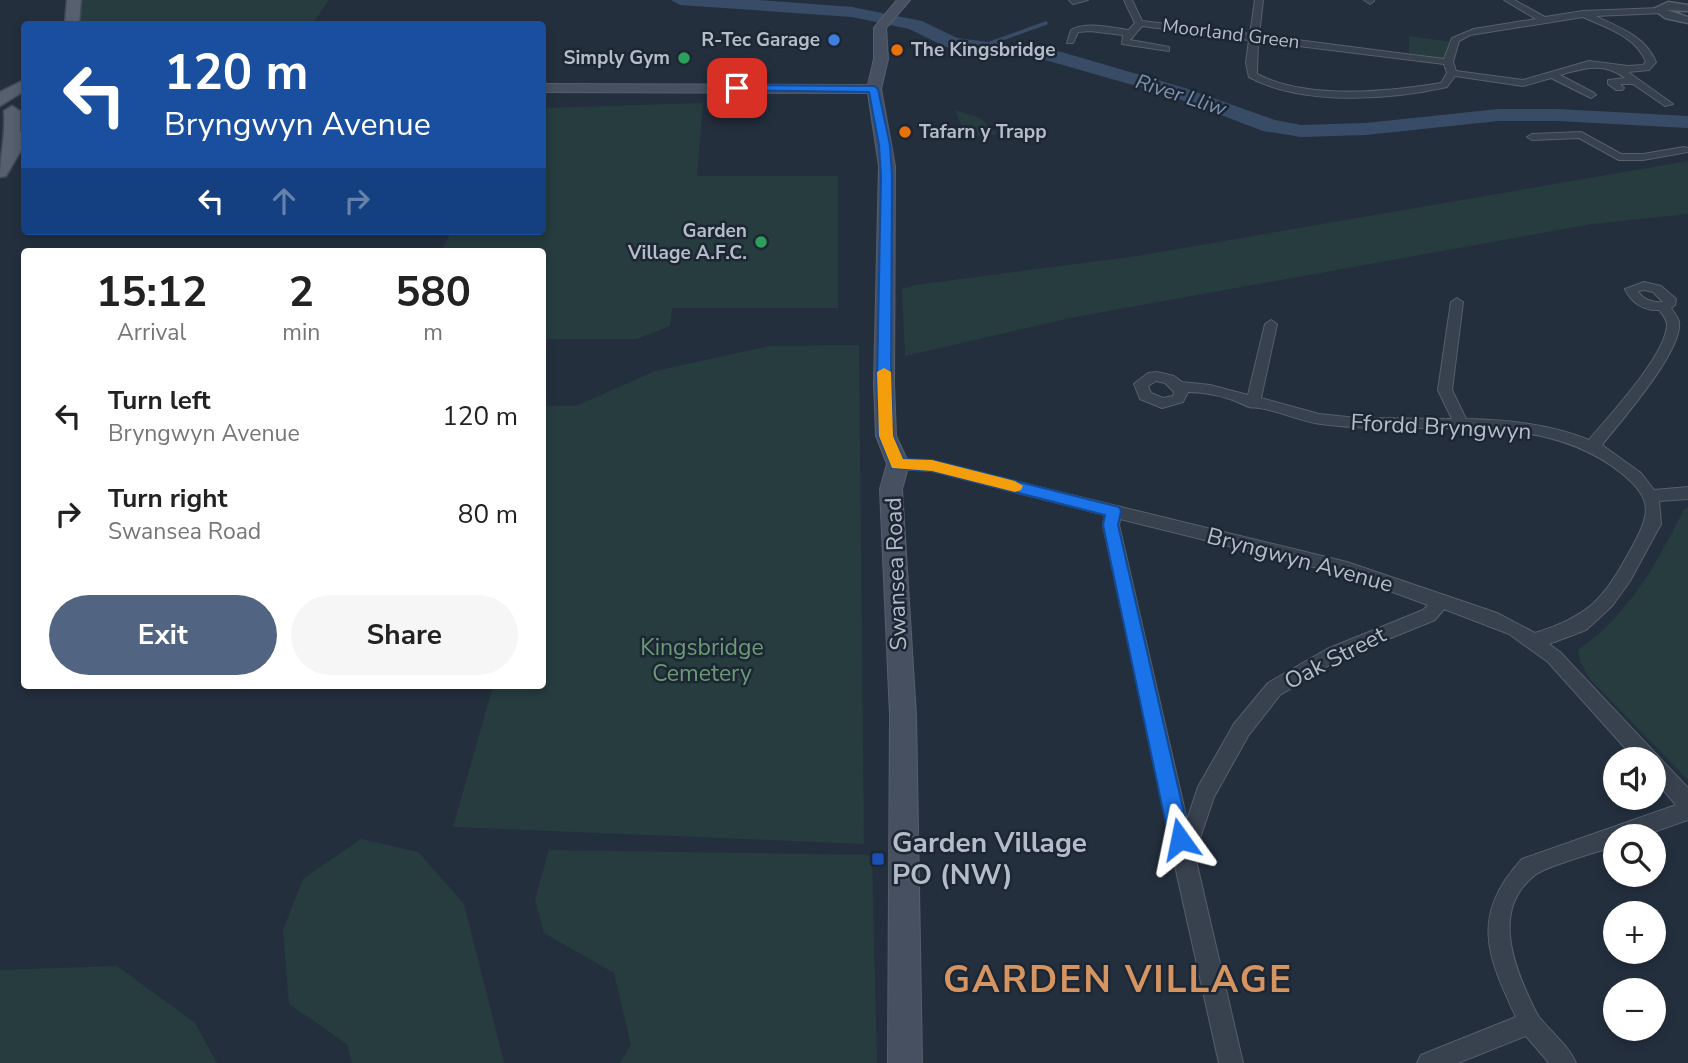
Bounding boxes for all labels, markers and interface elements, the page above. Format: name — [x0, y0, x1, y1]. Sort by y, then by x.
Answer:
street label: Moorland Green — [1161, 13, 1301, 55]
place label: R-Tec Garage — [701, 27, 820, 53]
marker: R-Tec Garage — [826, 32, 842, 48]
place label: The Kingsbridge — [911, 37, 1056, 63]
text: 120 m — [164, 39, 308, 106]
marker: The Kingsbridge — [889, 42, 905, 58]
place label: Simply Gym — [564, 45, 670, 71]
icon: left — [49, 49, 140, 140]
marker: Simply Gym — [676, 50, 692, 66]
pin — [707, 58, 767, 118]
water label: River Lliw — [1132, 67, 1230, 123]
icon: arrive — [718, 69, 756, 107]
text: Bryngwyn Avenue — [164, 103, 431, 146]
place label: Tafarn y Trapp — [919, 119, 1047, 145]
marker: Tafarn y Trapp — [897, 124, 913, 140]
icon: left — [192, 182, 230, 220]
icon: ahead — [265, 182, 303, 220]
icon: right — [338, 182, 376, 220]
place label: Garden Village A.F.C. — [627, 218, 747, 266]
marker: Garden Village A.F.C. — [753, 234, 769, 250]
text: 15:12 — [96, 264, 207, 321]
text: 2 — [289, 264, 314, 321]
text: 580 — [395, 264, 471, 321]
text: Arrival — [117, 317, 186, 348]
text: min — [282, 317, 320, 348]
text: m — [423, 317, 443, 348]
text: Turn left — [108, 383, 211, 418]
icon: left — [49, 397, 87, 435]
text: 120 m — [442, 399, 518, 434]
street label: Ffordd Bryngwyn — [1350, 407, 1532, 447]
text: Bryngwyn Avenue — [108, 418, 300, 449]
text: Turn right — [108, 481, 227, 516]
icon: right — [49, 495, 87, 533]
text: 80 m — [458, 497, 518, 532]
street label: Swansea Road — [878, 497, 914, 651]
text: Swansea Road — [108, 516, 261, 547]
street label: Bryngwyn Avenue — [1203, 520, 1397, 600]
button: Exit — [49, 595, 277, 675]
button: Share — [291, 595, 518, 675]
street label: Oak Street — [1279, 619, 1392, 697]
park label: Kingsbridge Cemetery — [640, 632, 764, 689]
map controls — [1603, 747, 1666, 1041]
button: sound — [1603, 747, 1666, 810]
position arrow — [1143, 802, 1217, 876]
place label: Garden Village PO (NW) — [892, 824, 1087, 894]
button: search — [1603, 824, 1666, 887]
marker: Garden Village PO (NW) — [870, 851, 886, 867]
button: + — [1603, 901, 1666, 964]
district label: GARDEN VILLAGE — [943, 955, 1293, 1005]
button: − — [1603, 978, 1666, 1041]

